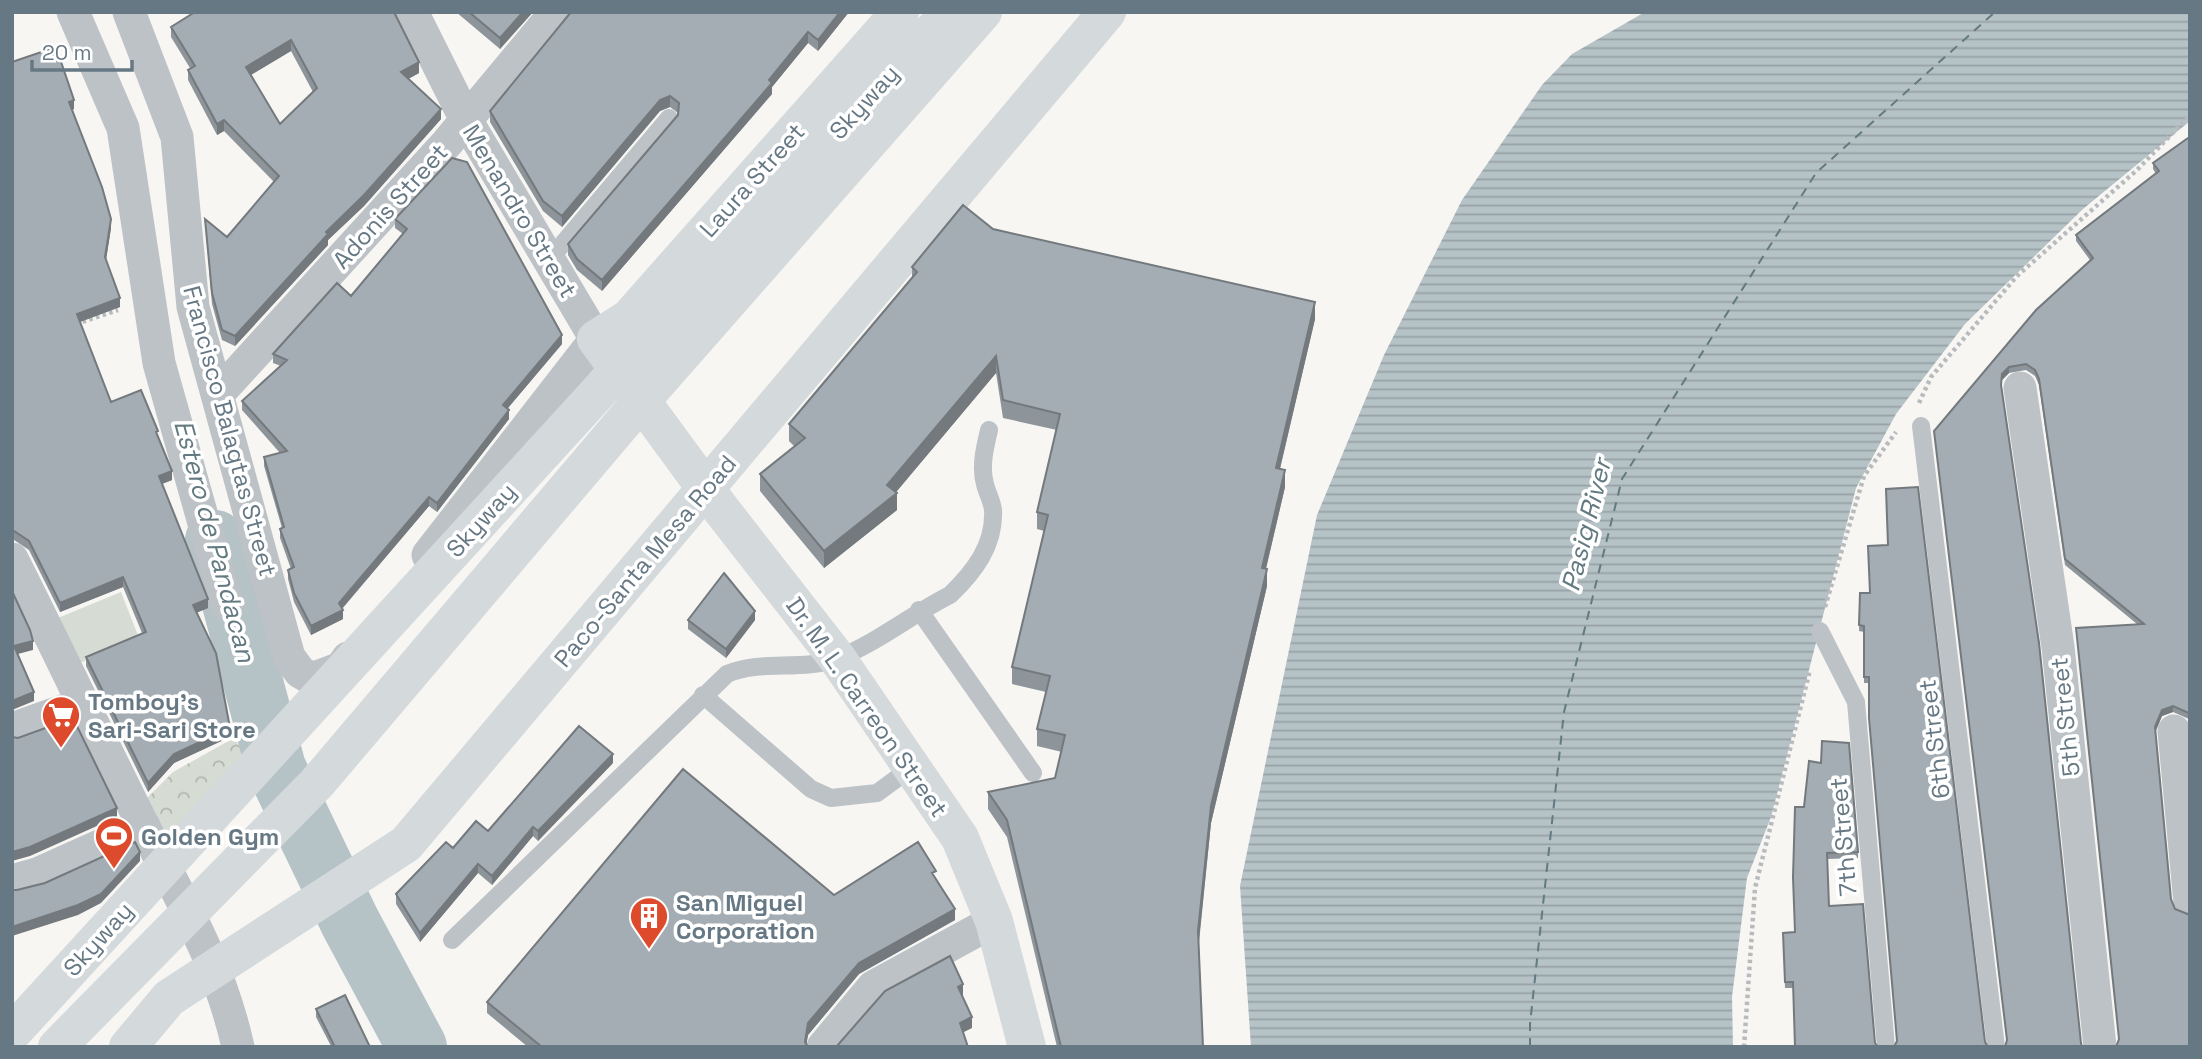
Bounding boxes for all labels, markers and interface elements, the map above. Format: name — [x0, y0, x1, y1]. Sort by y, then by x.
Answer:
scale bar — [32, 28, 131, 72]
text: 20 m — [42, 39, 92, 66]
street label: Skyway — [823, 58, 905, 146]
street label: Laura Street — [693, 116, 811, 244]
street label: Menandro Street — [456, 119, 584, 303]
street label: Adonis Street — [326, 137, 454, 275]
street label: Francisco Balagtas Street — [176, 282, 284, 580]
water label: Estero de Pandacan — [166, 416, 264, 667]
street label: Paco-Santa Mesa Road — [547, 448, 743, 674]
water label: Pasig River — [1553, 452, 1620, 595]
street label: Skyway — [440, 476, 522, 564]
street label: Dr. M. L. Carreon Street — [779, 591, 955, 823]
street label: 5th Street — [2043, 656, 2087, 778]
street label: 6th Street — [1911, 678, 1957, 800]
place label: Tomboy's Sari-Sari Store — [88, 686, 256, 745]
supermarket icon: Tomboy's Sari-Sari Store — [40, 694, 82, 749]
street label: 7th Street — [1822, 776, 1864, 898]
sports icon: Golden Gym — [93, 815, 135, 870]
place label: Golden Gym — [141, 821, 279, 852]
place label: San Miguel Corporation — [676, 887, 815, 946]
street label: Skyway — [57, 895, 139, 983]
building icon: San Miguel Corporation — [628, 895, 670, 950]

